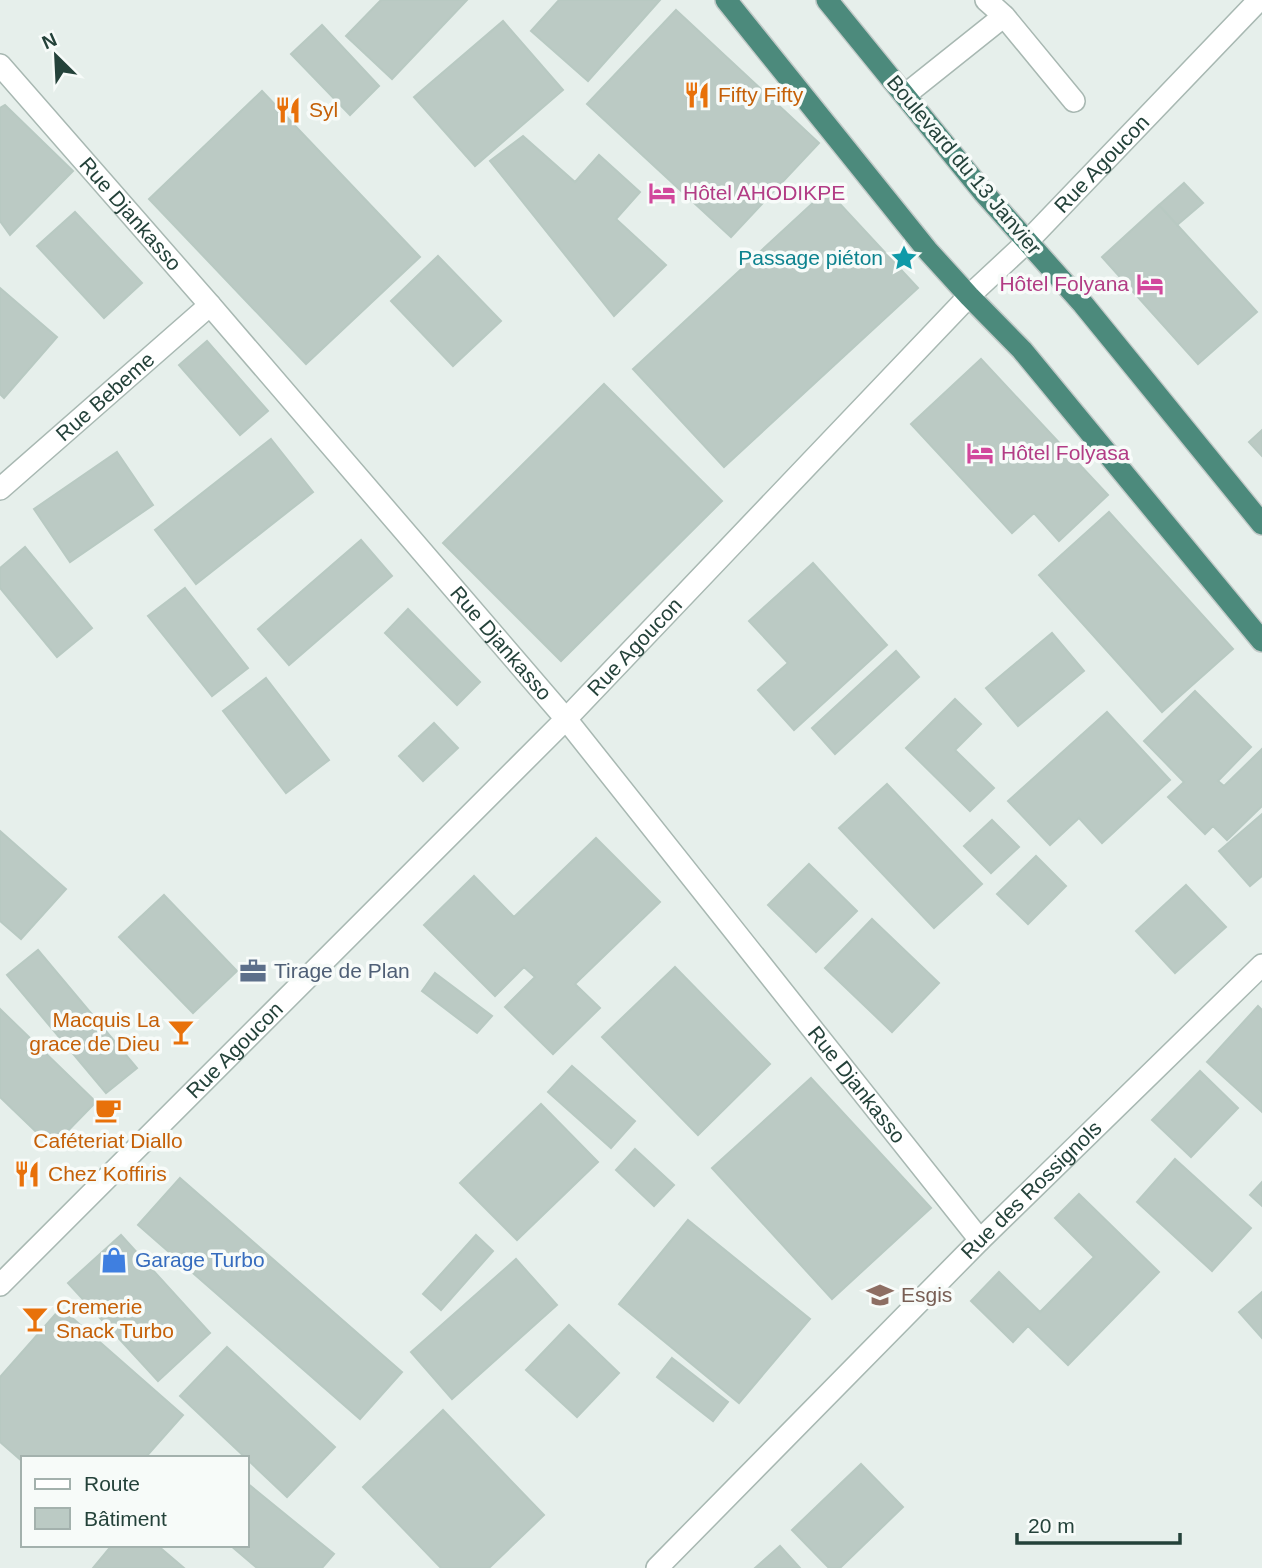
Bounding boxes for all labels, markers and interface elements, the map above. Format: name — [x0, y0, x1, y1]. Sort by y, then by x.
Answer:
north arrow — [21, 21, 91, 91]
text: N — [39, 29, 60, 53]
street label: Boulevard du 13 Janvier — [883, 71, 1046, 259]
restaurant icon: Fifty Fifty — [682, 80, 712, 110]
place label: Fifty Fifty — [718, 83, 804, 106]
restaurant icon: Syl — [273, 95, 303, 125]
place label: Syl — [309, 98, 338, 121]
street label: Rue Agoucon — [1049, 110, 1153, 217]
street label: Rue Djankasso — [75, 152, 186, 275]
hotel icon: Hôtel AHODIKPE — [647, 178, 677, 208]
place label: Hôtel AHODIKPE — [683, 181, 845, 204]
place icon: Passage piéton — [889, 243, 919, 273]
place label: Passage piéton — [738, 246, 883, 269]
hotel icon: Hôtel Folyana — [1135, 269, 1165, 299]
place label: Hôtel Folyana — [999, 272, 1129, 295]
street label: Rue Bebeme — [51, 347, 159, 445]
hotel icon: Hôtel Folyasa — [965, 438, 995, 468]
place label: Hôtel Folyasa — [1001, 441, 1130, 464]
street label: Rue Djankasso — [446, 581, 556, 704]
street label: Rue Agoucon — [582, 593, 686, 700]
office icon: Tirage de Plan — [238, 956, 268, 986]
place label: Tirage de Plan — [274, 959, 410, 982]
street label: Rue Agoucon — [182, 997, 287, 1103]
place label: Macquis La grace de Dieu — [29, 1008, 160, 1055]
bar icon: Macquis La grace de Dieu — [166, 1017, 196, 1047]
street label: Rue Djankasso — [804, 1021, 910, 1147]
cafe icon: Caféteriat Diallo — [93, 1095, 123, 1125]
street label: Rue des Rossignols — [956, 1116, 1106, 1263]
place label: Caféteriat Diallo — [33, 1129, 183, 1152]
restaurant icon: Chez Koffiris — [12, 1159, 42, 1189]
place label: Chez Koffiris — [48, 1162, 167, 1185]
shop icon: Garage Turbo — [99, 1245, 129, 1275]
place label: Garage Turbo — [135, 1248, 265, 1271]
school or university icon: Esgis — [865, 1280, 895, 1310]
place label: Esgis — [901, 1283, 952, 1306]
place label: Cremerie Snack Turbo — [56, 1295, 174, 1342]
bar icon: Cremerie Snack Turbo — [20, 1304, 50, 1334]
legend — [21, 1456, 248, 1547]
text: Route — [84, 1472, 140, 1495]
scale bar — [1017, 1502, 1180, 1546]
text: Bâtiment — [84, 1507, 167, 1530]
text: 20 m — [1028, 1514, 1075, 1537]

